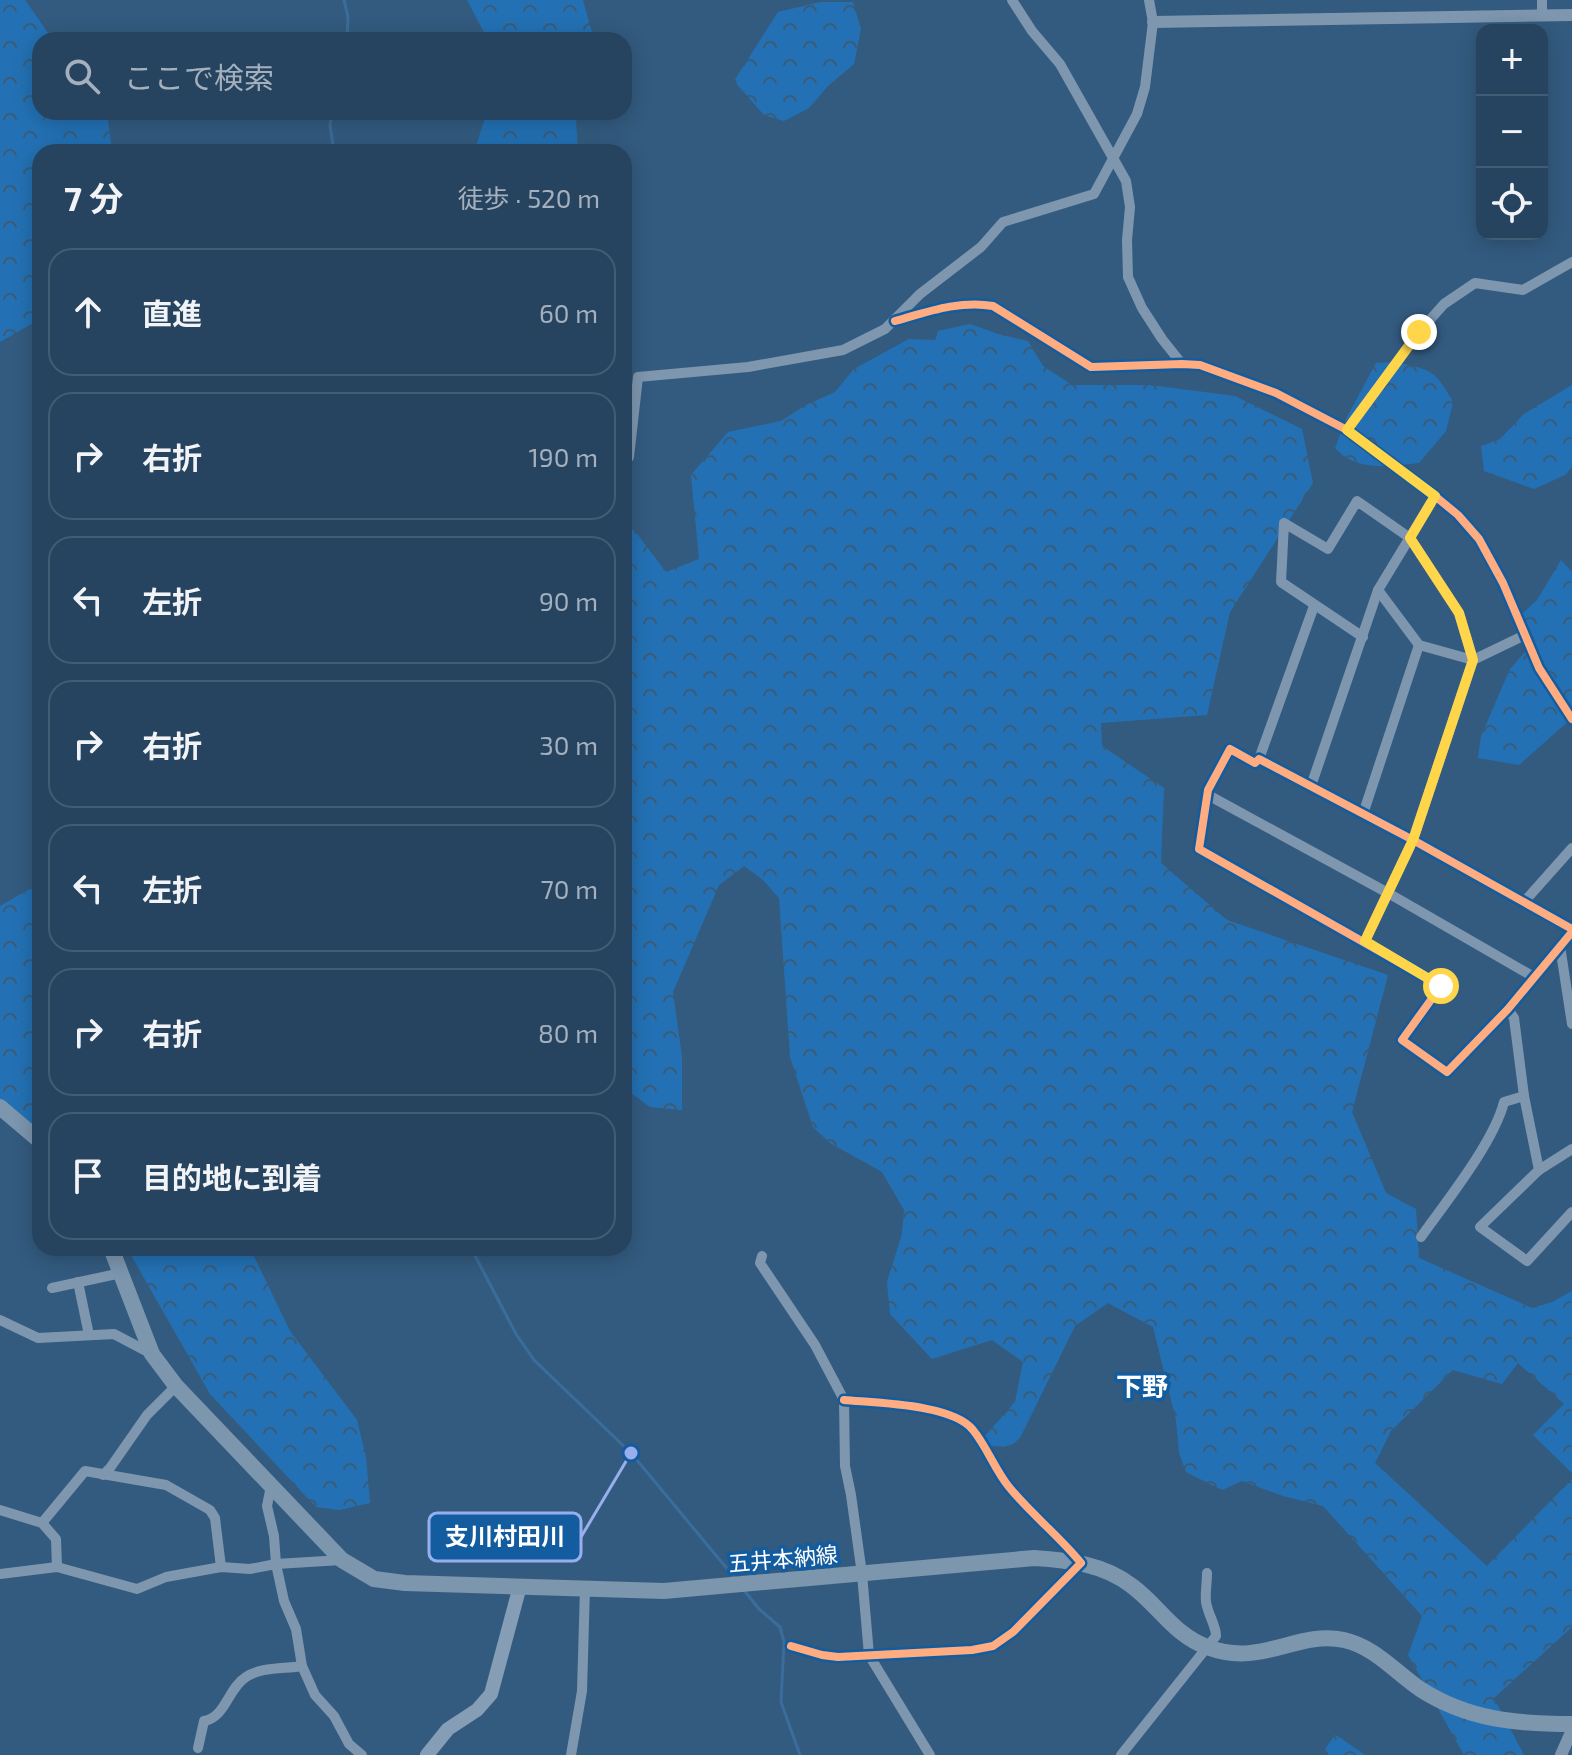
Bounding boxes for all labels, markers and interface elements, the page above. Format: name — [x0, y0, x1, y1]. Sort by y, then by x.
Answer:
map controls — [1476, 24, 1548, 240]
button: + — [1476, 24, 1548, 96]
search box — [32, 32, 632, 120]
icon: search — [60, 54, 104, 98]
text: ここで検索 — [124, 59, 274, 95]
button: − — [1476, 96, 1548, 168]
button: locate — [1476, 168, 1548, 240]
text: 7 分 — [64, 177, 123, 218]
text: 徒歩 · 520 m — [457, 182, 600, 213]
icon: ahead — [66, 290, 110, 334]
text: 直進 — [142, 295, 202, 331]
text: 60 m — [539, 297, 598, 328]
route end — [1401, 314, 1437, 350]
icon: right — [66, 434, 110, 478]
text: 右折 — [142, 439, 202, 475]
text: 190 m — [529, 441, 598, 472]
icon: left — [66, 578, 110, 622]
text: 左折 — [142, 583, 202, 619]
text: 90 m — [539, 585, 598, 616]
icon: right — [66, 722, 110, 766]
text: 右折 — [142, 727, 202, 763]
text: 30 m — [539, 729, 598, 760]
icon: left — [66, 866, 110, 910]
text: 左折 — [142, 871, 202, 907]
text: 70 m — [540, 873, 598, 904]
route start — [1423, 968, 1459, 1004]
icon: right — [66, 1010, 110, 1054]
text: 右折 — [142, 1015, 202, 1051]
text: 80 m — [538, 1017, 598, 1048]
icon: arrive — [66, 1154, 110, 1198]
text: 目的地に到着 — [142, 1159, 322, 1195]
district label: 下野 — [1116, 1370, 1168, 1401]
callout: 支川村田川 — [429, 1513, 581, 1561]
text: 支川村田川 — [445, 1521, 565, 1550]
street label: 五井本納線 — [727, 1540, 839, 1576]

